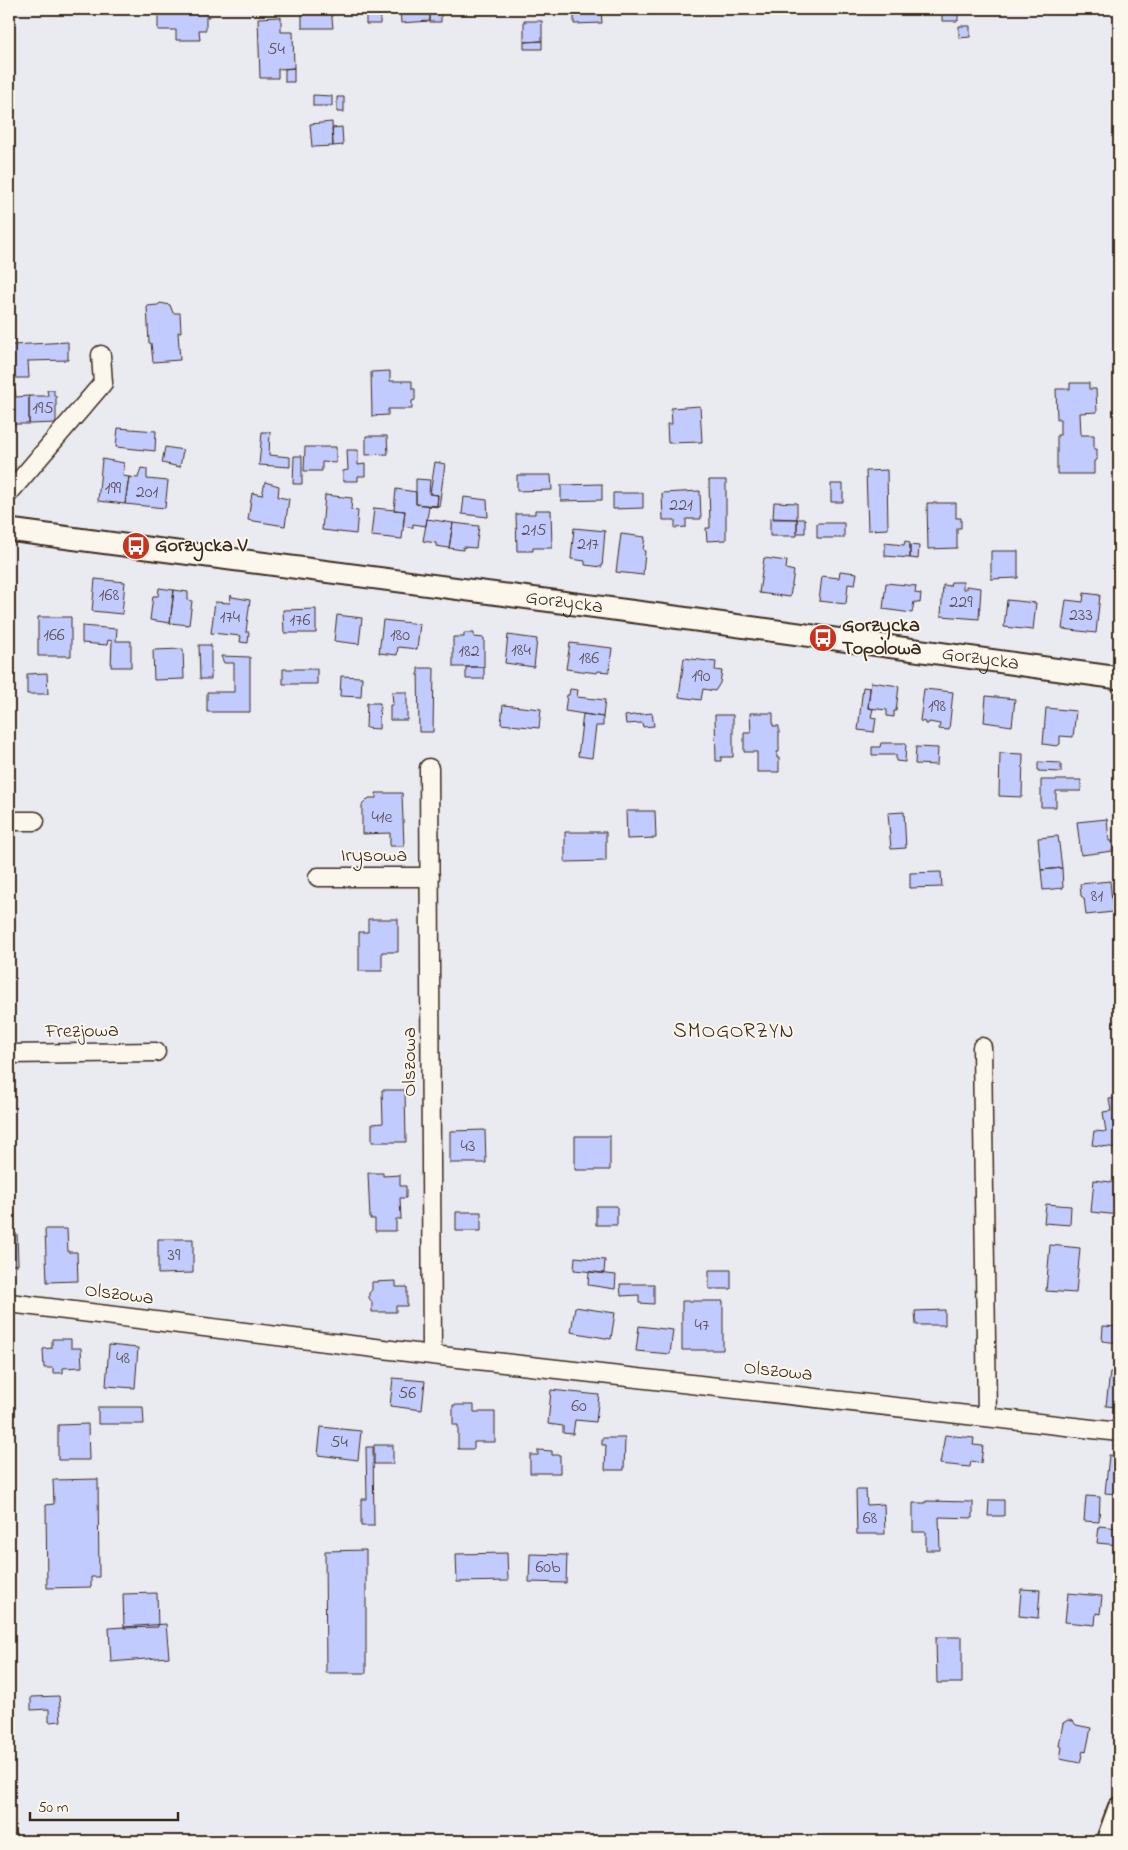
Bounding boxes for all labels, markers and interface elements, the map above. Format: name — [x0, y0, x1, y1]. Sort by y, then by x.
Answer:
house number: 54 — [267, 37, 285, 63]
house number: 195 — [32, 396, 54, 422]
house number: 199 — [105, 476, 122, 502]
house number: 201 — [136, 480, 158, 506]
house number: 221 — [669, 493, 693, 519]
house number: 215 — [522, 518, 546, 544]
bus stop icon: Gorzycka V — [121, 531, 151, 561]
place label: Gorzycka V — [155, 532, 248, 562]
house number: 217 — [577, 532, 600, 558]
house number: 168 — [99, 583, 119, 609]
street label: Gorzycka — [524, 583, 605, 622]
house number: 229 — [949, 590, 973, 616]
house number: 233 — [1069, 603, 1093, 629]
house number: 174 — [220, 605, 241, 631]
house number: 176 — [289, 608, 311, 634]
place label: Gorzycka Topolowa — [842, 612, 922, 664]
house number: 166 — [43, 623, 65, 649]
house number: 180 — [390, 623, 410, 649]
bus stop icon: Gorzycka Topolowa — [808, 623, 838, 653]
house number: 184 — [511, 638, 532, 664]
house number: 182 — [458, 639, 480, 665]
street label: Gorzycka — [940, 639, 1021, 679]
house number: 186 — [579, 646, 599, 672]
house number: 190 — [692, 664, 711, 690]
house number: 198 — [928, 694, 946, 720]
house number: 41e — [371, 805, 394, 831]
street label: Irysowa — [341, 842, 407, 871]
house number: 81 — [1091, 884, 1104, 910]
street label: Frezjowa — [44, 1017, 119, 1047]
district label: SMOGORZYN — [673, 1017, 795, 1047]
street label: Olszowa — [396, 1027, 425, 1097]
house number: 43 — [461, 1134, 475, 1160]
house number: 39 — [168, 1243, 181, 1269]
street label: Olszowa — [83, 1276, 155, 1314]
house number: 47 — [695, 1313, 710, 1339]
house number: 48 — [116, 1346, 130, 1372]
street label: Olszowa — [742, 1354, 814, 1390]
house number: 56 — [398, 1381, 416, 1407]
house number: 60 — [571, 1394, 587, 1420]
house number: 54 — [330, 1430, 348, 1456]
house number: 68 — [863, 1506, 878, 1532]
house number: 60b — [535, 1555, 561, 1581]
scale bar — [30, 1790, 178, 1822]
text: 50 m — [38, 1797, 69, 1819]

